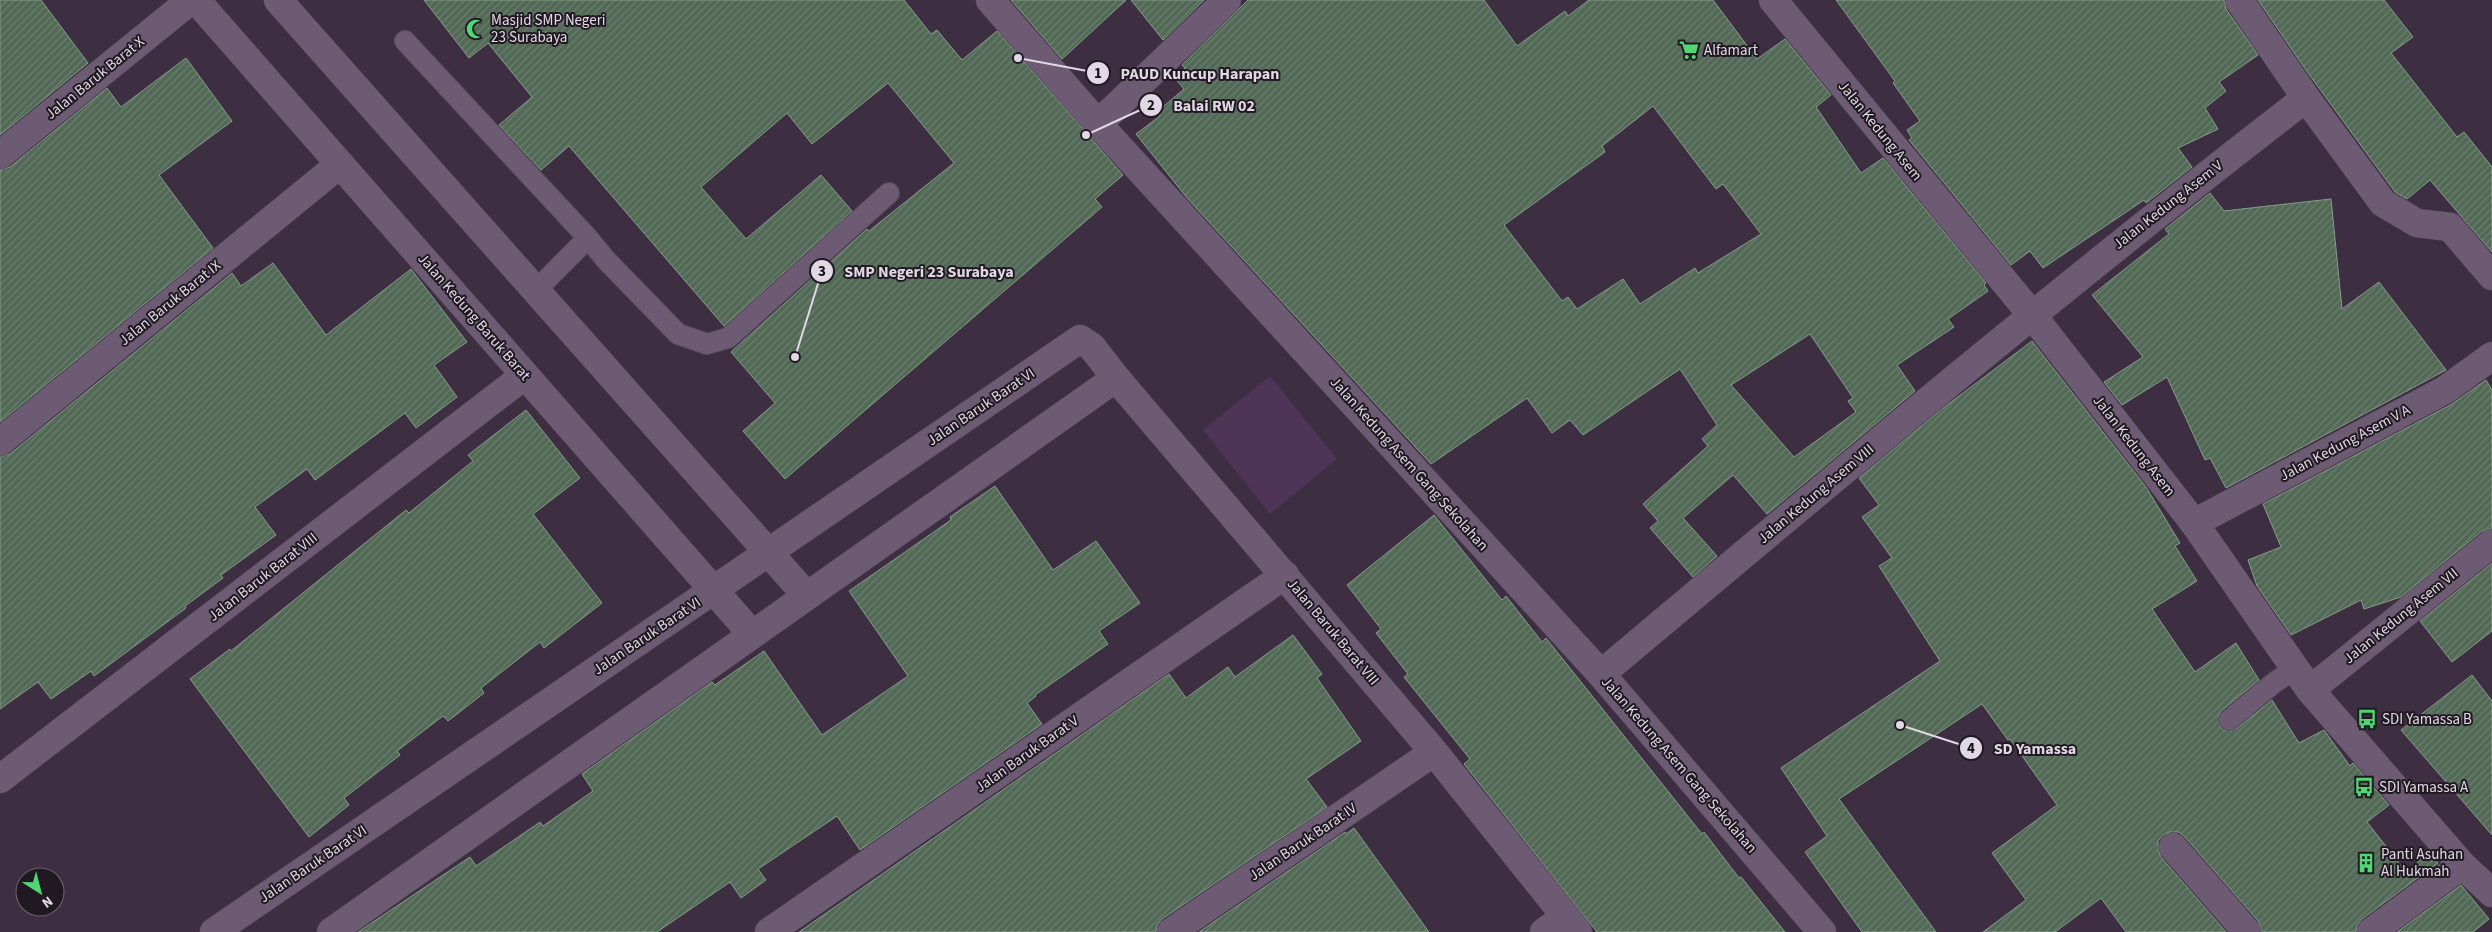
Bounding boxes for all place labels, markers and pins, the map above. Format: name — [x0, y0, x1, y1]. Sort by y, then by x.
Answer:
place label: Masjid SMP Negeri 23 Surabaya — [491, 10, 606, 48]
mosque icon: Masjid SMP Negeri 23 Surabaya — [465, 18, 487, 40]
supermarket icon: Alfamart — [1678, 39, 1700, 61]
place label: Alfamart — [1704, 40, 1758, 61]
callout: PAUD Kuncup Harapan — [1086, 58, 1289, 89]
callout: Balai RW 02 — [1138, 90, 1265, 121]
callout: SMP Negeri 23 Surabaya — [809, 255, 1024, 286]
bus stop icon: SDI Yamassa B — [2356, 708, 2378, 730]
place label: SDI Yamassa B — [2382, 709, 2472, 730]
callout: SD Yamassa — [1959, 733, 2086, 764]
bus stop icon: SDI Yamassa A — [2353, 776, 2375, 798]
place label: SDI Yamassa A — [2379, 777, 2469, 798]
place label: Panti Asuhan Al Hukmah — [2381, 844, 2463, 882]
building icon: Panti Asuhan Al Hukmah — [2355, 852, 2377, 874]

